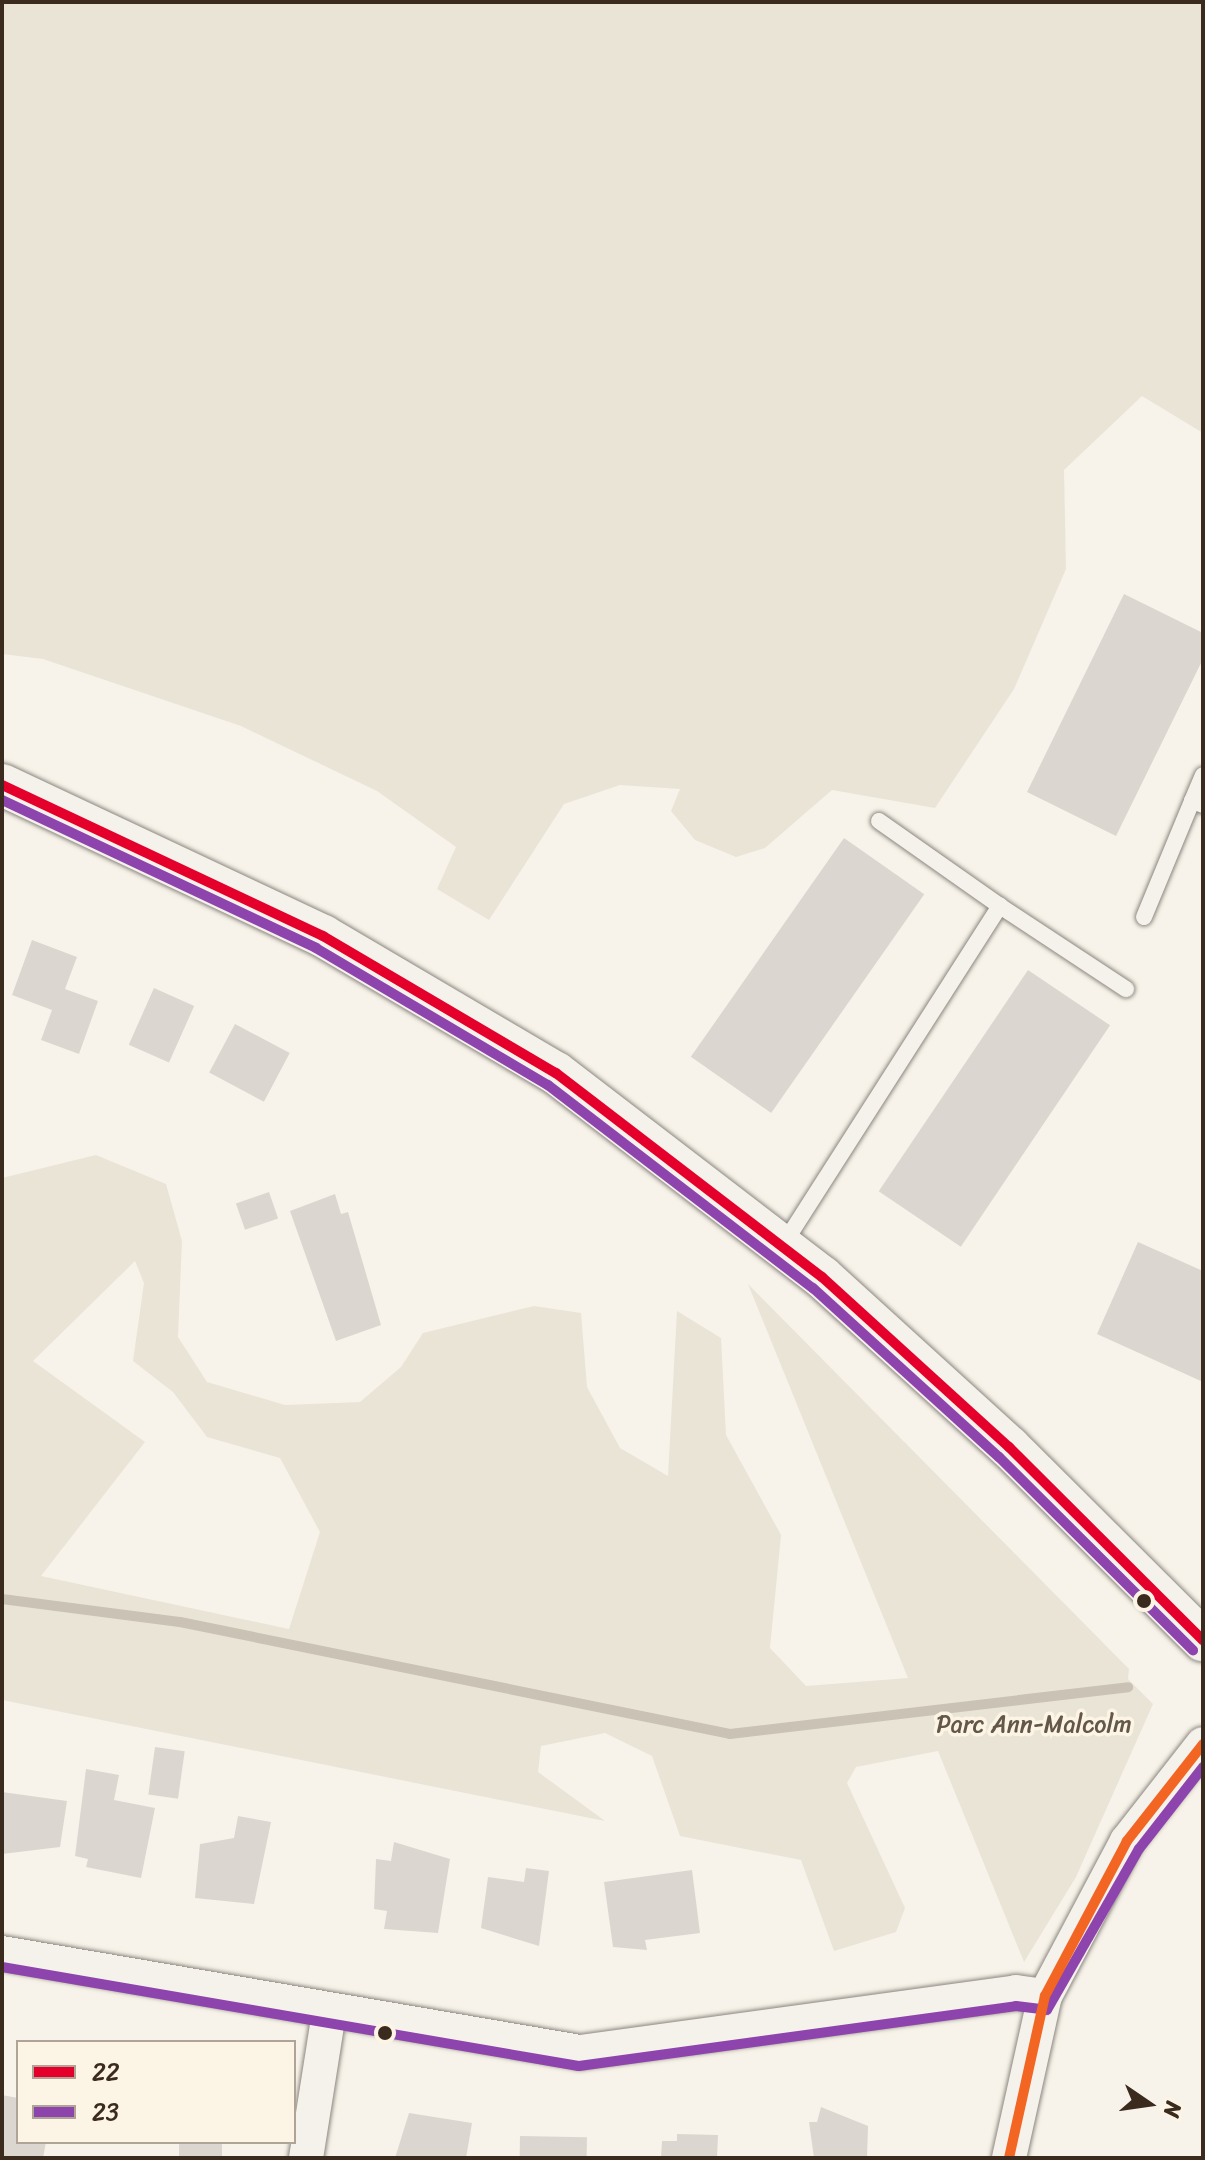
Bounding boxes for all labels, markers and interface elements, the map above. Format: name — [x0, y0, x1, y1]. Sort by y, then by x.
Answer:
unlabelled marker — [1136, 1593, 1152, 1609]
park label: Parc Ann-Malcolm — [936, 1711, 1132, 1739]
unlabelled marker — [377, 2025, 393, 2041]
legend — [16, 2040, 296, 2144]
text: 22 — [92, 2051, 120, 2093]
north arrow — [1109, 2064, 1189, 2144]
text: 23 — [92, 2091, 119, 2133]
text: N — [1152, 2098, 1194, 2121]

